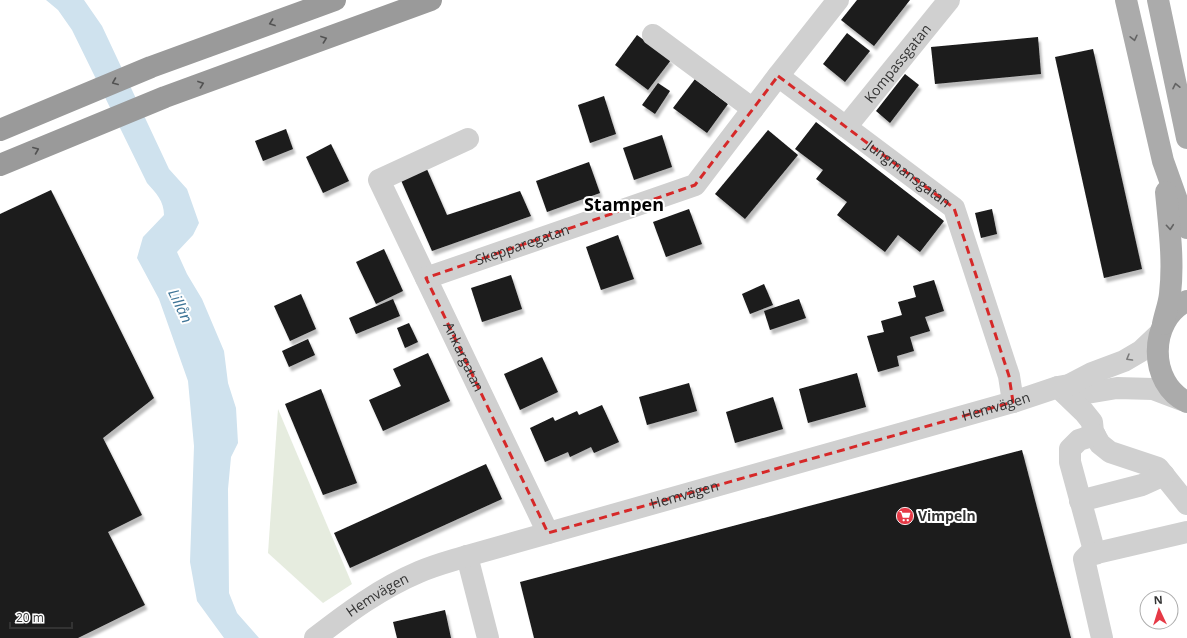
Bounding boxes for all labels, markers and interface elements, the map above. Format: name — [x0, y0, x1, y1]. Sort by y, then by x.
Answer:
one-way arrow — [269, 18, 276, 26]
street label: Kompassgatan — [860, 20, 935, 106]
one-way arrow — [1130, 35, 1138, 41]
one-way arrow — [320, 36, 327, 44]
one-way arrow — [112, 77, 119, 85]
one-way arrow — [198, 80, 205, 88]
one-way arrow — [1172, 83, 1180, 89]
street label: Jungmansgatan — [861, 134, 955, 211]
one-way arrow — [32, 147, 40, 155]
district label: Stampen — [584, 192, 664, 216]
street label: Skepparegatan — [473, 219, 572, 269]
one-way arrow — [1165, 224, 1174, 230]
water label: Lillån — [164, 285, 198, 326]
street label: Ankargatan — [439, 319, 489, 395]
one-way arrow — [1126, 353, 1133, 360]
street label: Hemvägen — [960, 387, 1033, 425]
street label: Hemvägen — [648, 476, 721, 513]
supermarket icon: Vimpeln — [895, 506, 915, 526]
place label: Vimpeln — [918, 506, 976, 525]
street label: Hemvägen — [342, 568, 412, 621]
north arrow — [1139, 590, 1179, 630]
text: N — [1153, 592, 1163, 607]
scale bar — [10, 604, 72, 630]
text: 20 m — [16, 609, 44, 626]

